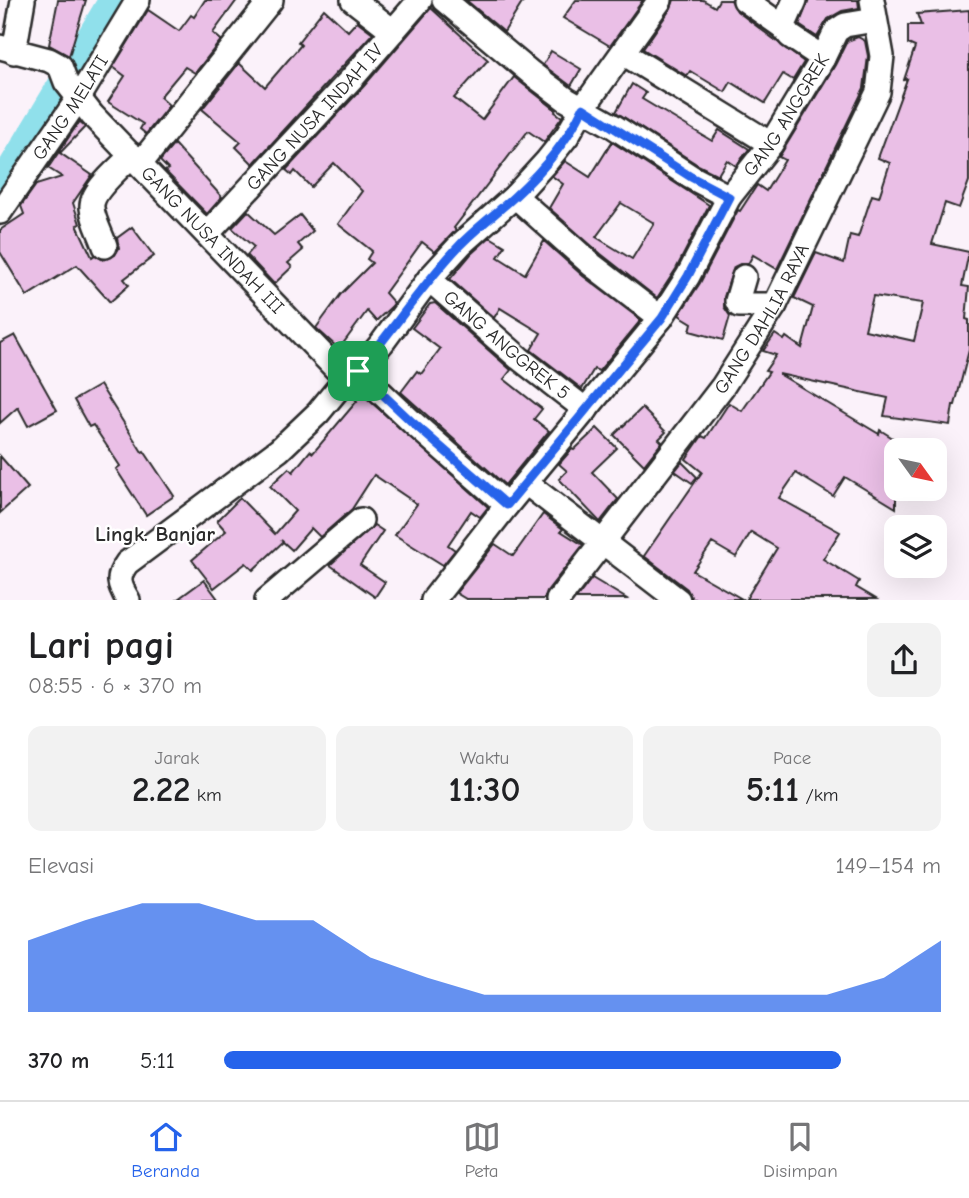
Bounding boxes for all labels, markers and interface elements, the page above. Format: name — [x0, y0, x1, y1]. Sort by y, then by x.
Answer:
street label: GANG NUSA INDAH IV — [242, 39, 388, 195]
street label: GANG ANGGREK — [739, 49, 834, 181]
street label: GANG MELATI — [28, 51, 113, 164]
street label: GANG NUSA INDAH III — [136, 162, 288, 318]
street label: GANG DAHLIA RAYA — [710, 240, 814, 398]
street label: GANG ANGGREK 5 — [439, 286, 574, 404]
pin — [328, 341, 388, 401]
icon: arrive — [339, 352, 377, 390]
north arrow — [884, 438, 947, 500]
map controls — [884, 438, 947, 578]
button: layers — [884, 515, 947, 578]
district label: Lingk. Banjar — [95, 522, 215, 546]
button: share — [867, 623, 941, 697]
text: Lari pagi — [28, 624, 174, 668]
text: 08:55 · 6 × 370 m — [28, 672, 202, 699]
text: Jarak — [154, 747, 199, 769]
text: Waktu — [460, 747, 509, 769]
text: Pace — [773, 747, 811, 769]
text: 2.22 — [132, 769, 191, 810]
text: 11:30 — [448, 769, 521, 810]
text: 5:11 — [746, 769, 799, 810]
text: km — [191, 784, 222, 806]
text: /km — [799, 784, 839, 806]
text: Elevasi — [28, 852, 94, 879]
text: 149–154 m — [835, 852, 941, 879]
text: 370 m — [28, 1047, 89, 1074]
text: 5:11 — [140, 1047, 175, 1074]
tab: Beranda — [131, 1118, 200, 1182]
tab: Peta — [463, 1118, 501, 1182]
tab: Disimpan — [763, 1118, 838, 1182]

